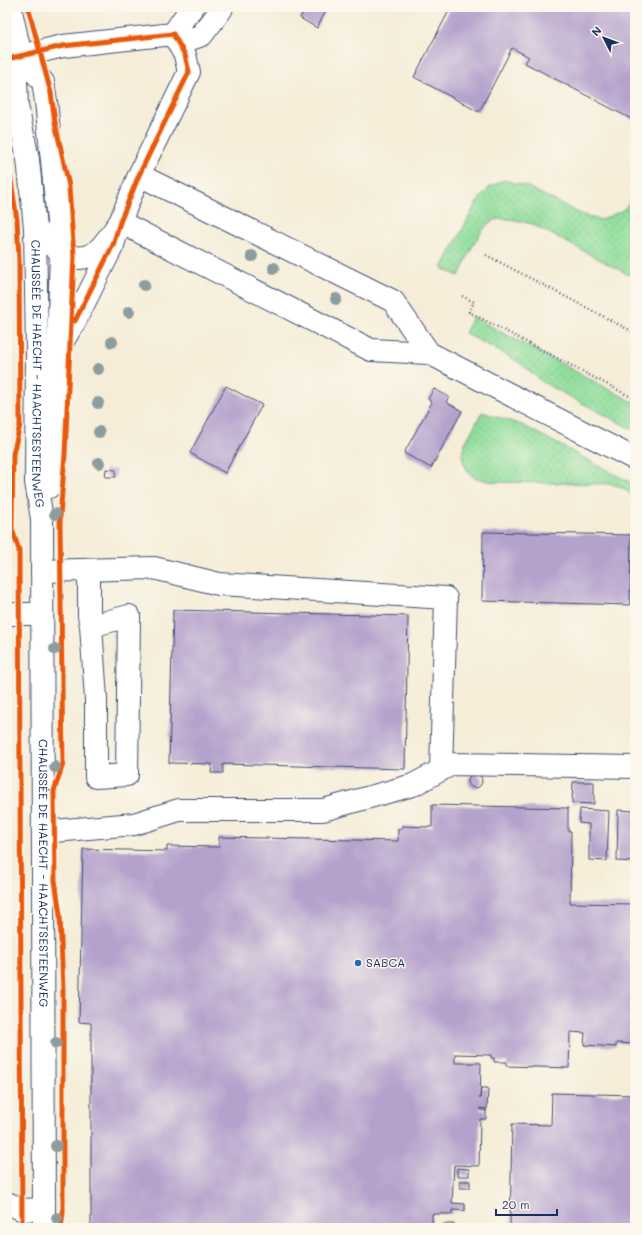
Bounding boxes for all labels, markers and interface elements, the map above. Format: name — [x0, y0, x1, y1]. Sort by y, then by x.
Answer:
north arrow — [584, 18, 624, 58]
text: N — [588, 23, 605, 39]
street label: CHAUSSÉE DE HAECHT - HAACHTSESTEENWEG — [28, 239, 49, 509]
street label: CHAUSSÉE DE HAECHT - HAACHTSESTEENWEG — [36, 739, 52, 1008]
place label: SABCA — [366, 954, 405, 970]
marker: SABCA — [353, 958, 363, 968]
scale bar — [496, 1191, 557, 1217]
text: 20 m — [502, 1196, 530, 1212]

